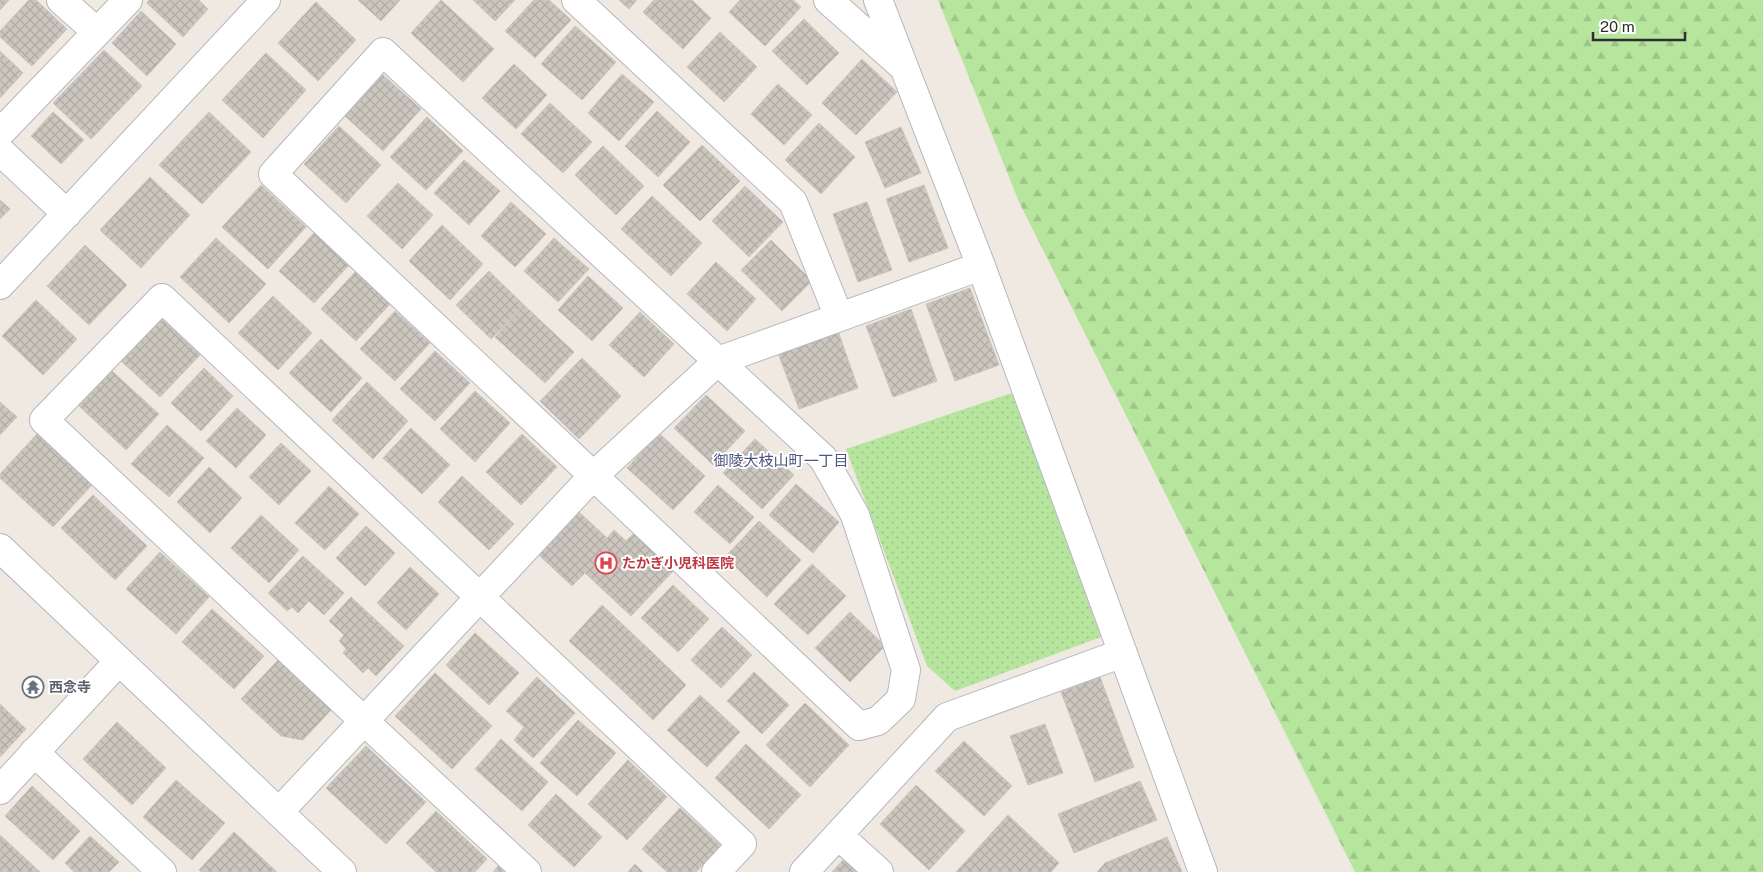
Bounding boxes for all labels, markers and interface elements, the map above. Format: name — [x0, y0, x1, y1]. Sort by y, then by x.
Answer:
scale bar — [1593, 10, 1686, 42]
text: 20 m — [1600, 18, 1635, 35]
district label: 御陵大枝山町一丁目 — [713, 452, 849, 469]
hospital icon: たかぎ小児科医院 — [594, 551, 618, 575]
place label: たかぎ小児科医院 — [622, 555, 734, 571]
temple icon: 西念寺 — [21, 675, 45, 699]
place label: 西念寺 — [49, 679, 91, 695]

